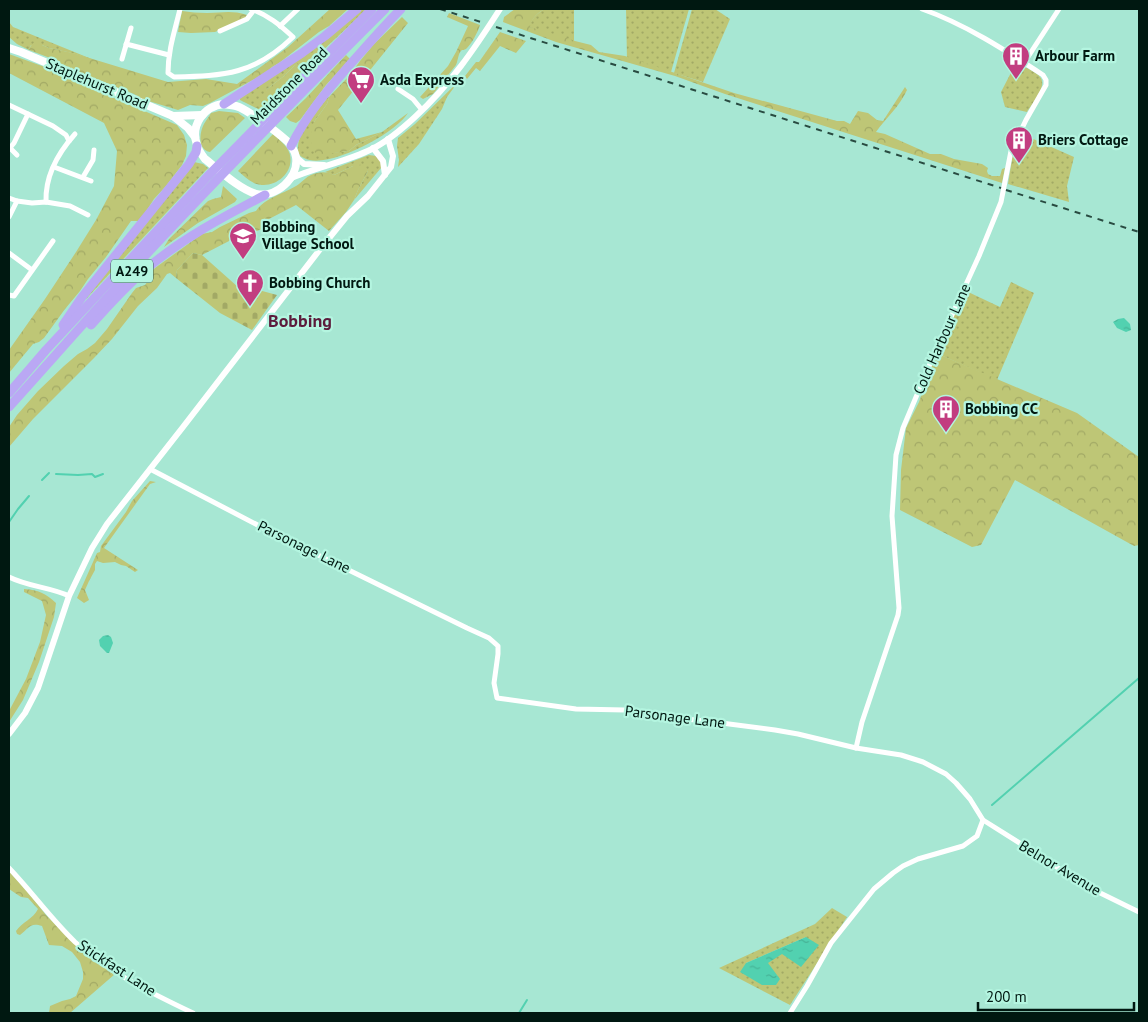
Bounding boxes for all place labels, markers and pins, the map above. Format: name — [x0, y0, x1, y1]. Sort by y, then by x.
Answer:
building icon: Arbour Farm — [1001, 41, 1031, 80]
place label: Arbour Farm — [1035, 46, 1115, 65]
supermarket icon: Asda Express — [346, 65, 376, 104]
place label: Asda Express — [380, 70, 464, 89]
building icon: Briers Cottage — [1004, 125, 1034, 164]
place label: Briers Cottage — [1038, 130, 1129, 149]
place label: Bobbing Village School — [261, 217, 355, 253]
school or university icon: Bobbing Village School — [228, 221, 258, 260]
church icon: Bobbing Church — [235, 268, 265, 307]
place label: Bobbing Church — [269, 273, 370, 292]
building icon: Bobbing CC — [931, 394, 961, 433]
place label: Bobbing CC — [965, 399, 1039, 418]

